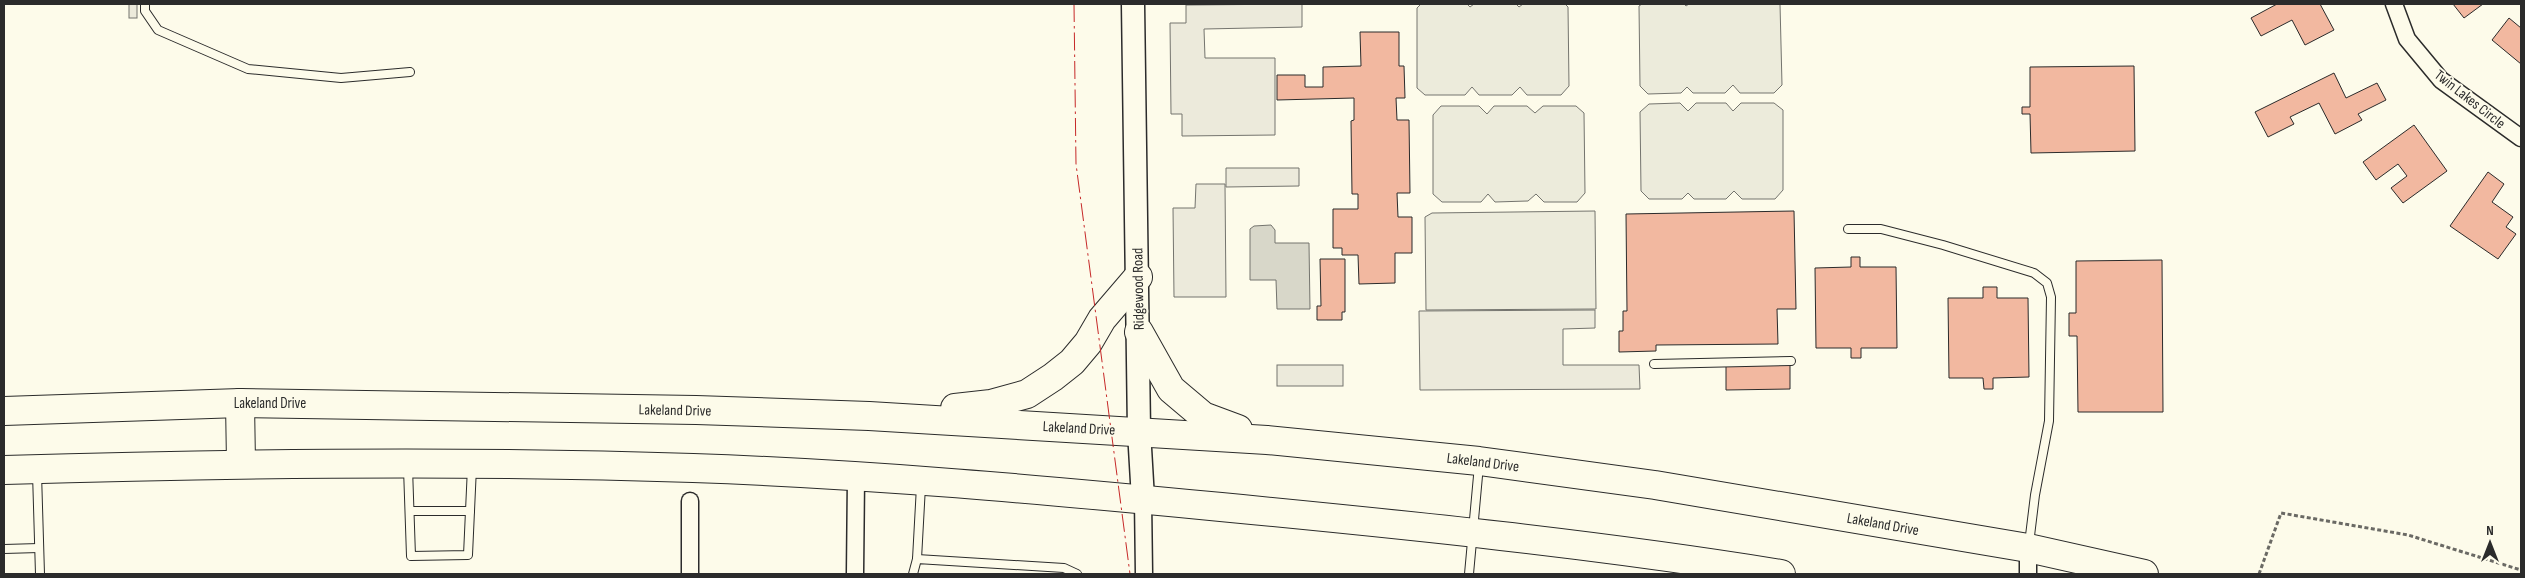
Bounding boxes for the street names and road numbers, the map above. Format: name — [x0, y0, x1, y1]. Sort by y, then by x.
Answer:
street label: Twin Lakes Circle — [2430, 66, 2509, 133]
street label: Ridgewood Road — [1128, 248, 1149, 330]
street label: Lakeland Drive — [234, 394, 306, 413]
street label: Lakeland Drive — [638, 400, 711, 421]
street label: Lakeland Drive — [1042, 417, 1116, 440]
street label: Lakeland Drive — [1446, 449, 1520, 476]
street label: Lakeland Drive — [1845, 509, 1920, 540]

